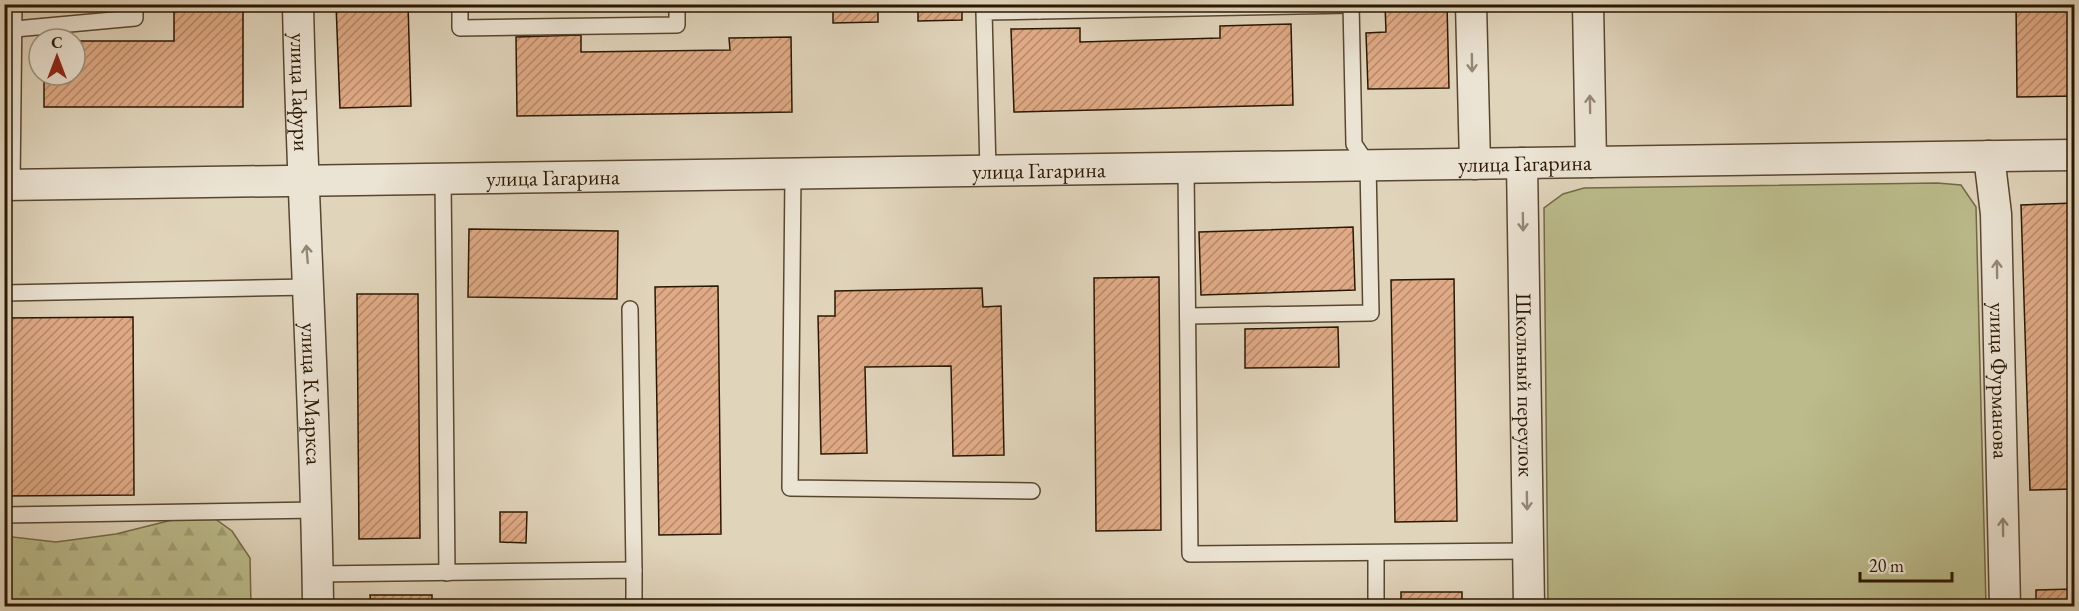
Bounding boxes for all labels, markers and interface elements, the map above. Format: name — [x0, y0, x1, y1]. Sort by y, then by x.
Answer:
north arrow — [27, 27, 87, 87]
text: С — [51, 32, 63, 53]
street label: улица Гафури — [284, 32, 316, 152]
one-way arrow — [1467, 52, 1478, 72]
one-way arrow — [1585, 94, 1596, 114]
street label: улица Гагарина — [1458, 148, 1592, 179]
street label: улица Гагарина — [972, 155, 1106, 186]
street label: улица Гагарина — [486, 162, 620, 193]
one-way arrow — [1518, 211, 1529, 231]
one-way arrow — [301, 245, 312, 265]
one-way arrow — [1992, 260, 2003, 280]
street label: Школьный переулок — [1509, 293, 1541, 478]
street label: улица Фурманова — [1983, 302, 2016, 459]
street label: улица К.Маркса — [294, 322, 329, 466]
one-way arrow — [1522, 490, 1533, 510]
one-way arrow — [1998, 518, 2009, 538]
scale bar — [1860, 545, 1952, 583]
text: 20 m — [1869, 554, 1904, 577]

